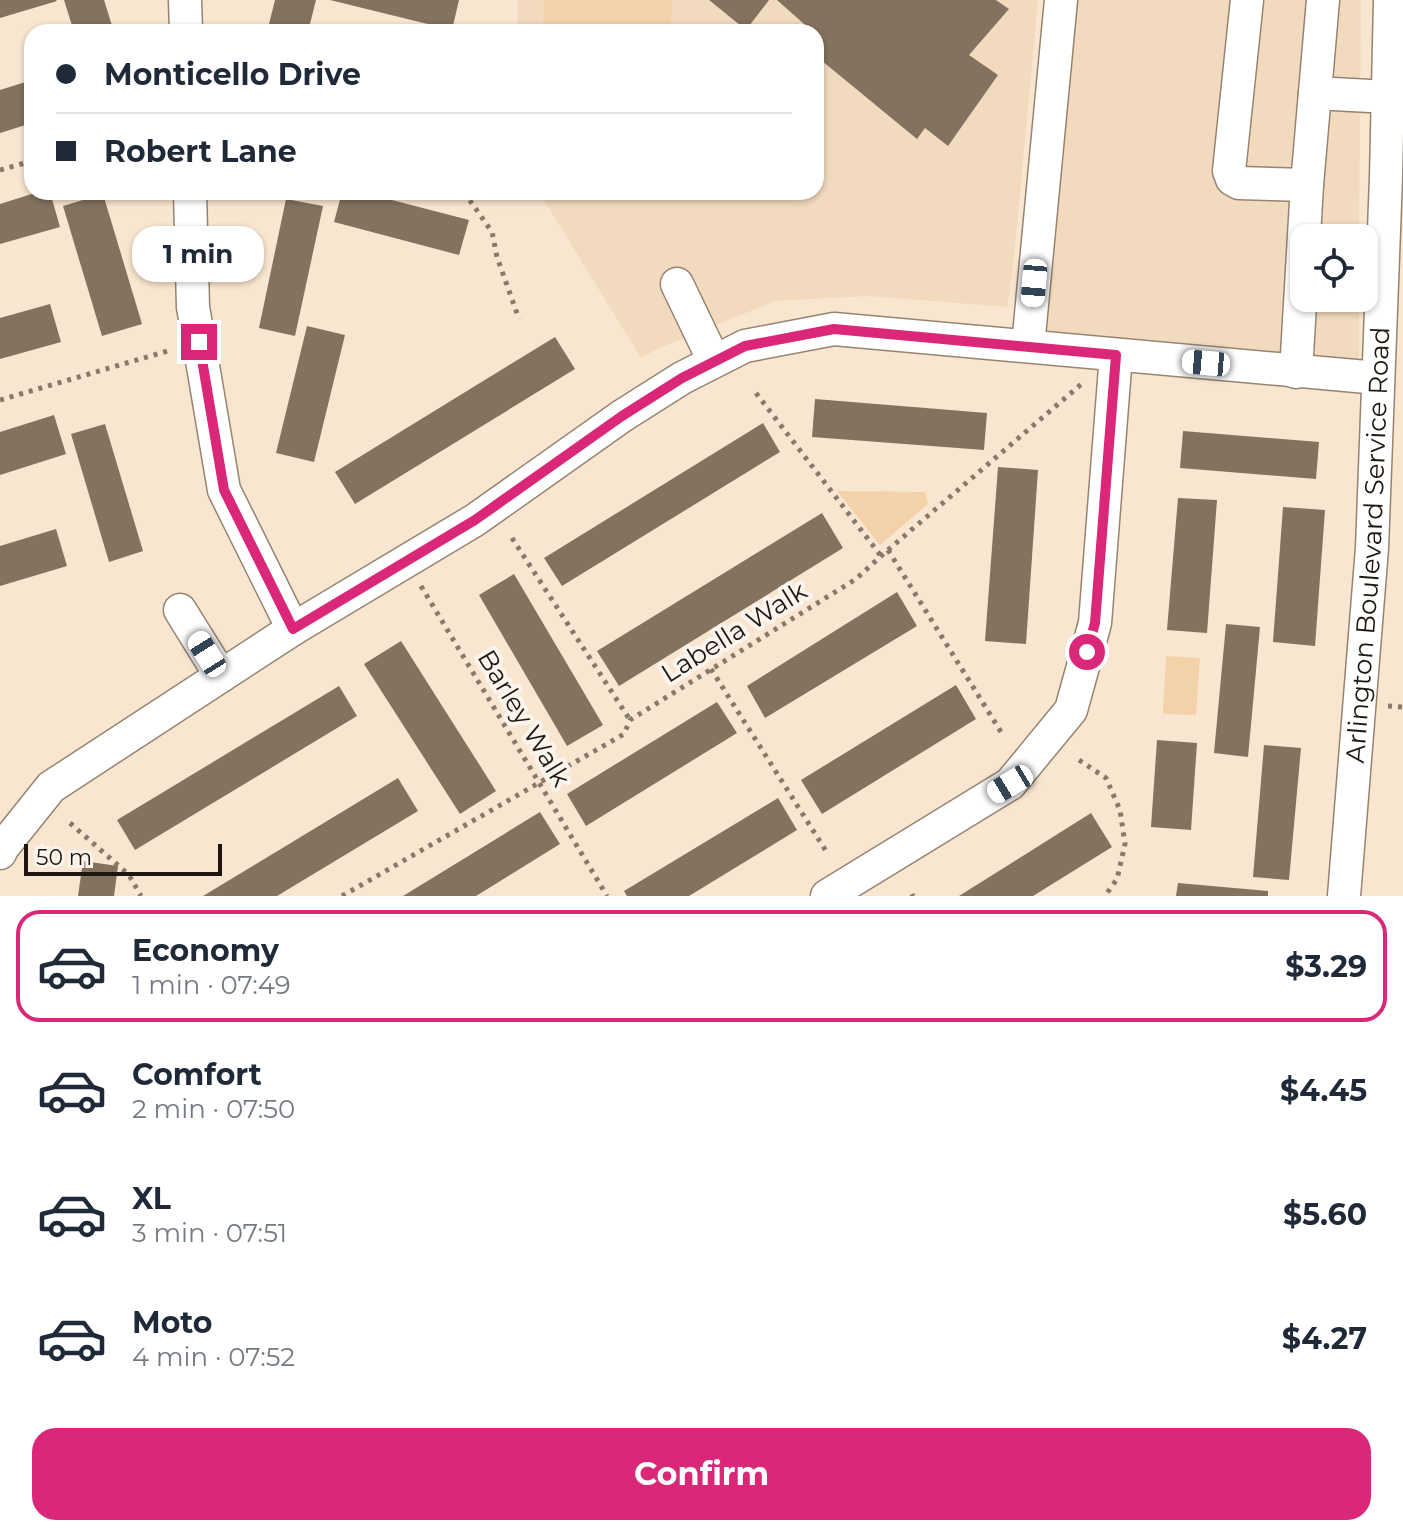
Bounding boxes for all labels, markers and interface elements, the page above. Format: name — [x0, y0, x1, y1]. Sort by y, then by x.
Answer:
text: Monticello Drive — [104, 56, 361, 93]
text: Robert Lane — [104, 133, 297, 170]
map controls — [1290, 224, 1378, 312]
button: locate — [1290, 224, 1378, 312]
callout: 1 min — [133, 226, 265, 282]
text: 1 min — [163, 238, 233, 270]
car — [1020, 258, 1048, 308]
route end — [181, 324, 217, 360]
street label: Arlington Boulevard Service Road — [1339, 326, 1396, 764]
car — [1181, 349, 1231, 377]
street label: Labella Walk — [655, 574, 813, 689]
car — [184, 627, 230, 681]
route start — [1069, 634, 1105, 670]
street label: Barley Walk — [471, 644, 578, 793]
car — [983, 761, 1037, 807]
scale bar — [24, 840, 222, 876]
text: 50 m — [36, 844, 92, 871]
icon: car — [36, 930, 108, 1002]
text: Economy — [132, 932, 279, 969]
text: $3.29 — [1285, 948, 1367, 985]
text: 1 min · 07:49 — [132, 969, 291, 1001]
icon: car — [36, 1054, 108, 1126]
text: Comfort — [132, 1056, 262, 1093]
text: $4.45 — [1280, 1072, 1367, 1109]
text: 2 min · 07:50 — [132, 1093, 295, 1125]
icon: car — [36, 1178, 108, 1250]
text: XL — [132, 1180, 171, 1217]
text: $5.60 — [1283, 1196, 1367, 1233]
text: 3 min · 07:51 — [132, 1217, 287, 1249]
icon: car — [36, 1302, 108, 1374]
text: Moto — [132, 1304, 213, 1341]
text: $4.27 — [1282, 1320, 1367, 1357]
text: 4 min · 07:52 — [132, 1341, 295, 1373]
button: Confirm — [32, 1428, 1371, 1520]

